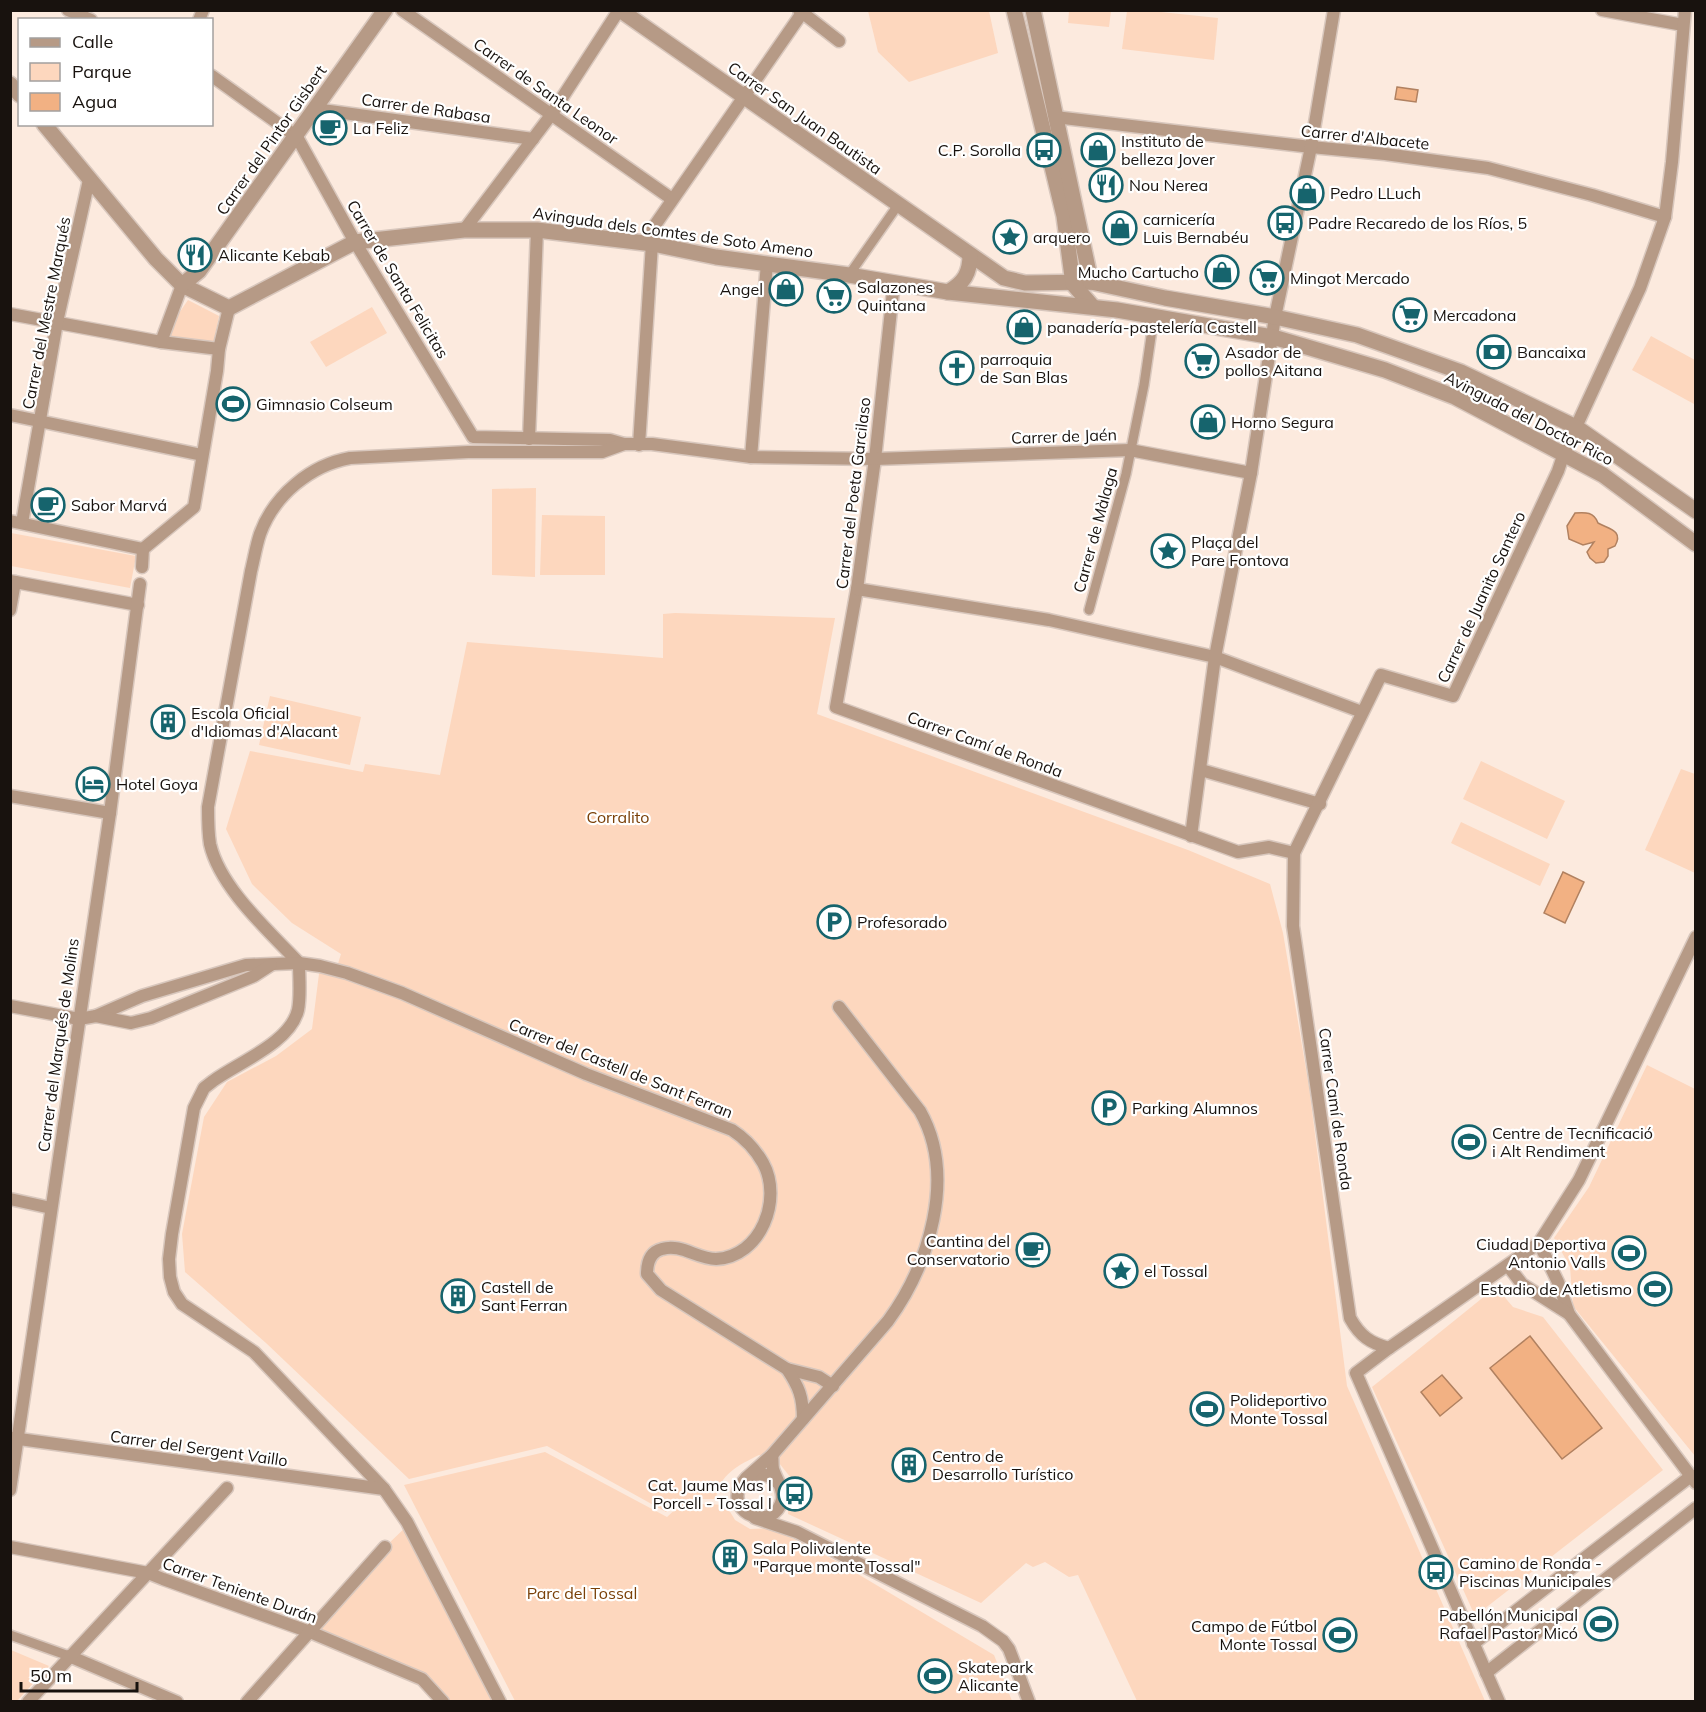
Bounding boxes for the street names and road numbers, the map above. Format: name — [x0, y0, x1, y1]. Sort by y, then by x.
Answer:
street label: Carrer de Santa Leonor — [470, 33, 622, 149]
street label: Carrer San Juan Bautista — [724, 57, 886, 179]
street label: Carrer del Pintor Gisbert — [212, 61, 331, 219]
street label: Carrer de Rabasa — [360, 89, 492, 127]
street label: Carrer d'Albacete — [1300, 120, 1430, 154]
street label: Carrer de Santa Felicitas — [343, 196, 453, 362]
street label: Avinguda dels Comtes de Soto Ameno — [532, 202, 814, 262]
street label: Carrer del Mestre Marqués — [18, 215, 75, 411]
street label: Avinguda del Doctor Rico — [1441, 367, 1617, 469]
street label: Carrer del Poeta Garcilaso — [831, 396, 875, 590]
street label: Carrer de Jaén — [1011, 424, 1117, 448]
street label: Carrer de Màlaga — [1069, 465, 1121, 595]
street label: Carrer de Juanito Santero — [1432, 508, 1530, 686]
street label: Carrer Camí de Ronda — [905, 707, 1065, 781]
street label: Carrer del Marqués de Molins — [33, 937, 83, 1153]
street label: Carrer del Castell de Sant Ferran — [506, 1014, 736, 1122]
street label: Carrer Camí de Ronda — [1315, 1026, 1357, 1192]
street label: Carrer del Sergent Vaillo — [109, 1426, 289, 1470]
street label: Carrer Teniente Durán — [160, 1553, 320, 1627]

